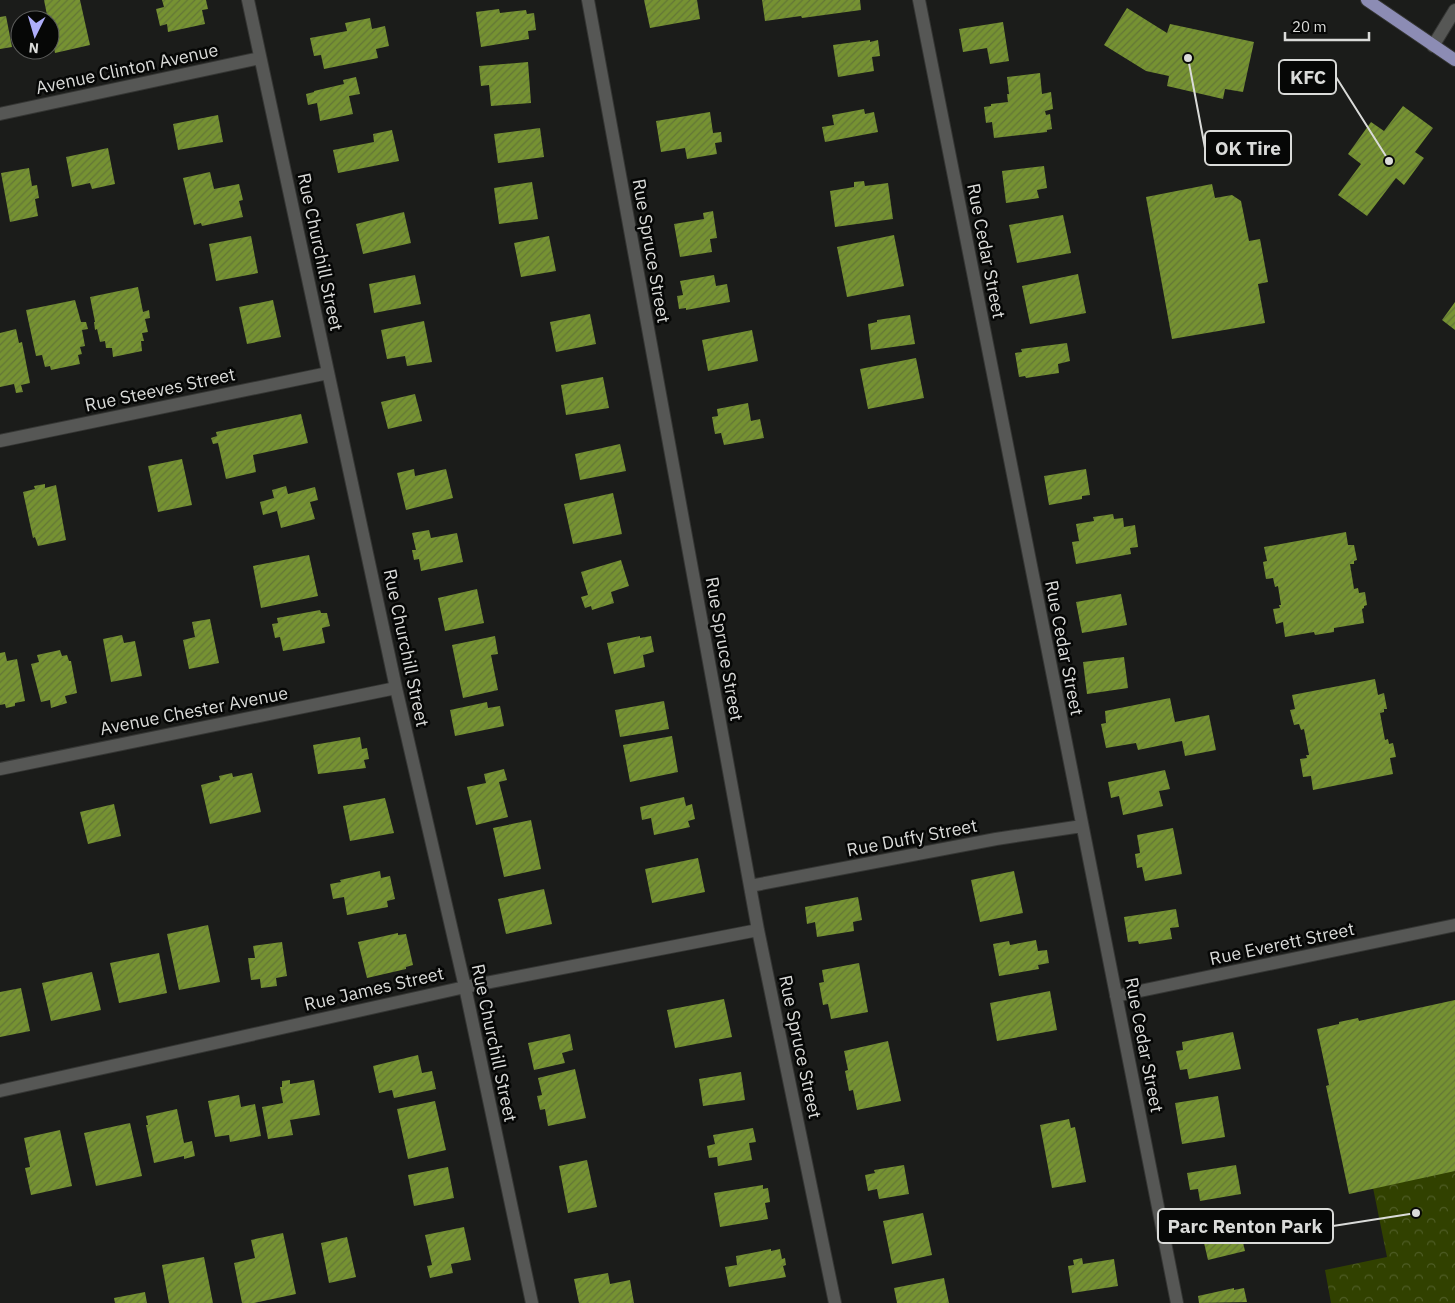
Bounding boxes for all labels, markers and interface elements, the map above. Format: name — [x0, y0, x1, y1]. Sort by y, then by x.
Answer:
north arrow — [10, 10, 60, 60]
scale bar — [1285, 10, 1369, 42]
text: 20 m — [1292, 17, 1327, 36]
street label: Avenue Clinton Avenue — [34, 38, 220, 99]
text: N — [28, 39, 40, 57]
callout: KFC — [1279, 60, 1336, 94]
text: KFC — [1290, 65, 1326, 89]
callout: OK Tire — [1205, 131, 1291, 165]
text: OK Tire — [1215, 136, 1281, 160]
street label: Rue Churchill Street — [292, 171, 348, 333]
street label: Rue Spruce Street — [627, 177, 675, 325]
street label: Rue Cedar Street — [962, 181, 1011, 320]
street label: Rue Steeves Street — [83, 362, 237, 417]
street label: Rue Churchill Street — [378, 567, 434, 729]
street label: Rue Spruce Street — [700, 575, 748, 723]
street label: Rue Cedar Street — [1040, 578, 1089, 717]
street label: Avenue Chester Avenue — [98, 681, 290, 740]
street label: Rue Duffy Street — [845, 814, 979, 861]
street label: Rue Everett Street — [1207, 917, 1356, 970]
street label: Rue James Street — [302, 961, 446, 1016]
street label: Rue Churchill Street — [466, 962, 522, 1124]
street label: Rue Spruce Street — [774, 973, 827, 1121]
street label: Rue Cedar Street — [1120, 975, 1169, 1114]
callout: Parc Renton Park — [1158, 1209, 1333, 1243]
text: Parc Renton Park — [1168, 1214, 1322, 1238]

